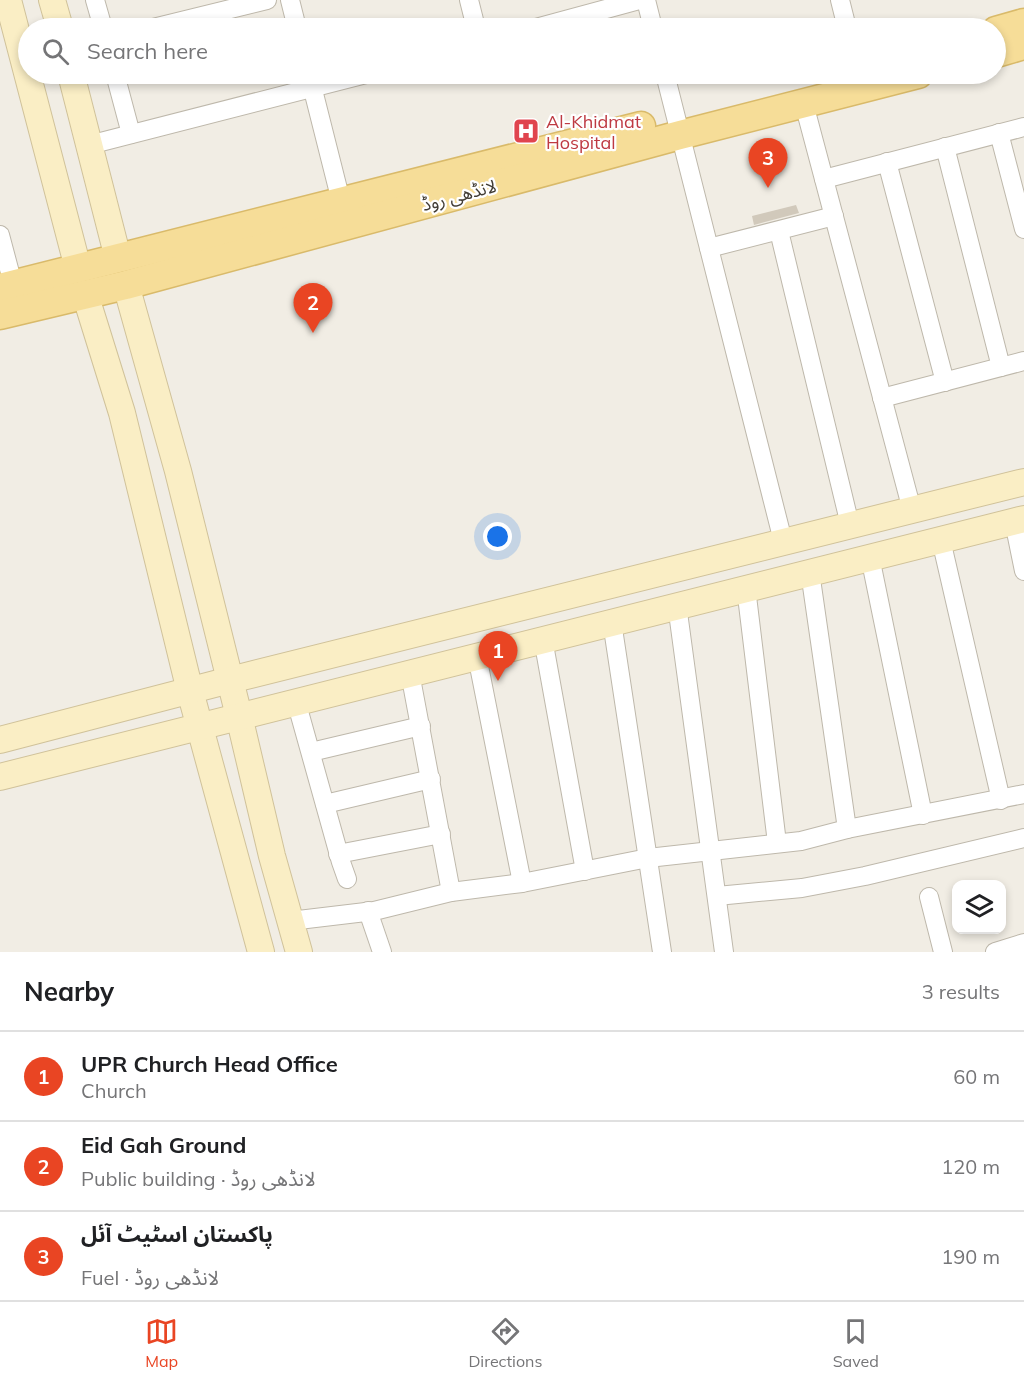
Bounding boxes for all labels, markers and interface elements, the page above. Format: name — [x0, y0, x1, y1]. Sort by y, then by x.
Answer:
search box — [18, 18, 1006, 84]
icon: search — [39, 35, 72, 68]
text: Search here — [87, 37, 208, 65]
place label: Al-Khidmat Hospital — [546, 110, 641, 154]
hospital icon: Al-Khidmat Hospital — [511, 116, 541, 146]
pin: 3 — [748, 138, 788, 188]
street label: لانڈھی روڈ — [419, 174, 499, 216]
pin: 2 — [294, 284, 332, 333]
your location — [483, 522, 512, 551]
pin: 1 — [478, 632, 518, 681]
map controls — [952, 880, 1006, 934]
button: layers — [952, 880, 1006, 934]
text: Nearby — [24, 975, 114, 1008]
text: 3 results — [922, 979, 1000, 1004]
text: UPR Church Head Office — [81, 1050, 338, 1078]
text: 1 — [38, 1064, 50, 1089]
text: 60 m — [953, 1064, 1000, 1089]
text: Church — [81, 1078, 147, 1103]
text: Eid Gah Ground — [81, 1131, 247, 1159]
text: 2 — [38, 1154, 50, 1179]
text: 120 m — [941, 1154, 1000, 1179]
text: Public building · لانڈھی روڈ — [81, 1166, 316, 1191]
text: پاکستان اسٹیٹ آئل — [81, 1220, 273, 1248]
text: 3 — [38, 1244, 50, 1269]
text: 190 m — [941, 1244, 1000, 1269]
text: Fuel · لانڈھی روڈ — [81, 1265, 219, 1290]
tab: Map — [145, 1315, 178, 1371]
tab: Directions — [468, 1315, 542, 1371]
tab: Saved — [833, 1315, 879, 1371]

